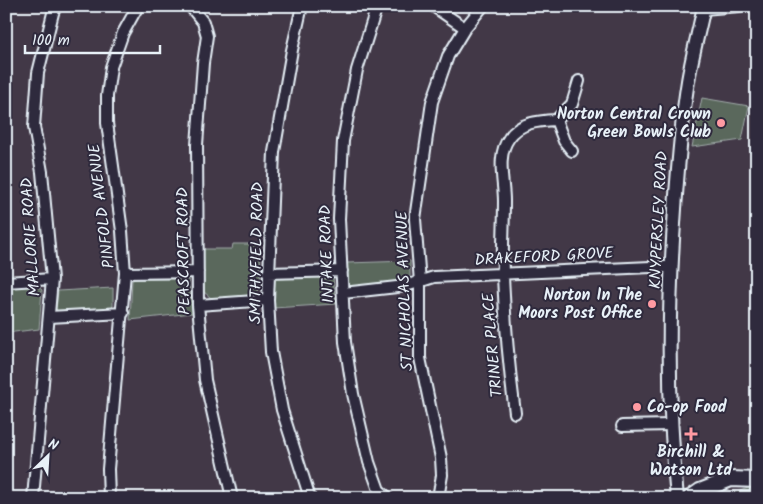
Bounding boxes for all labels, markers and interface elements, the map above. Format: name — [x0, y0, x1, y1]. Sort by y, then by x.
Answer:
scale bar — [25, 22, 160, 54]
text: 100 m — [32, 29, 70, 53]
place label: Norton Central Crown Green Bowls Club — [557, 102, 711, 145]
marker: Norton Central Crown Green Bowls Club — [715, 117, 727, 129]
street label: PINFOLD AVENUE — [82, 142, 122, 270]
street label: KNYPERSLEY ROAD — [643, 150, 675, 290]
street label: MALLORIE ROAD — [14, 177, 48, 297]
street label: SMITHYFIELD ROAD — [243, 182, 271, 324]
street label: PEASCROFT ROAD — [170, 187, 198, 315]
street label: INTAKE ROAD — [313, 204, 341, 304]
street label: ST NICHOLAS AVENUE — [390, 210, 420, 371]
street label: DRAKEFORD GROVE — [474, 241, 615, 273]
place label: Norton In The Moors Post Office — [518, 283, 642, 326]
street label: TRINER PLACE — [476, 291, 510, 398]
marker: Norton In The Moors Post Office — [646, 298, 658, 310]
place label: Co-op Food — [647, 395, 727, 420]
marker: Co-op Food — [631, 401, 643, 413]
marker: Birchill & Watson Ltd — [685, 428, 697, 440]
north arrow — [22, 432, 72, 482]
text: N — [44, 433, 62, 457]
place label: Birchill & Watson Ltd — [650, 440, 733, 483]

